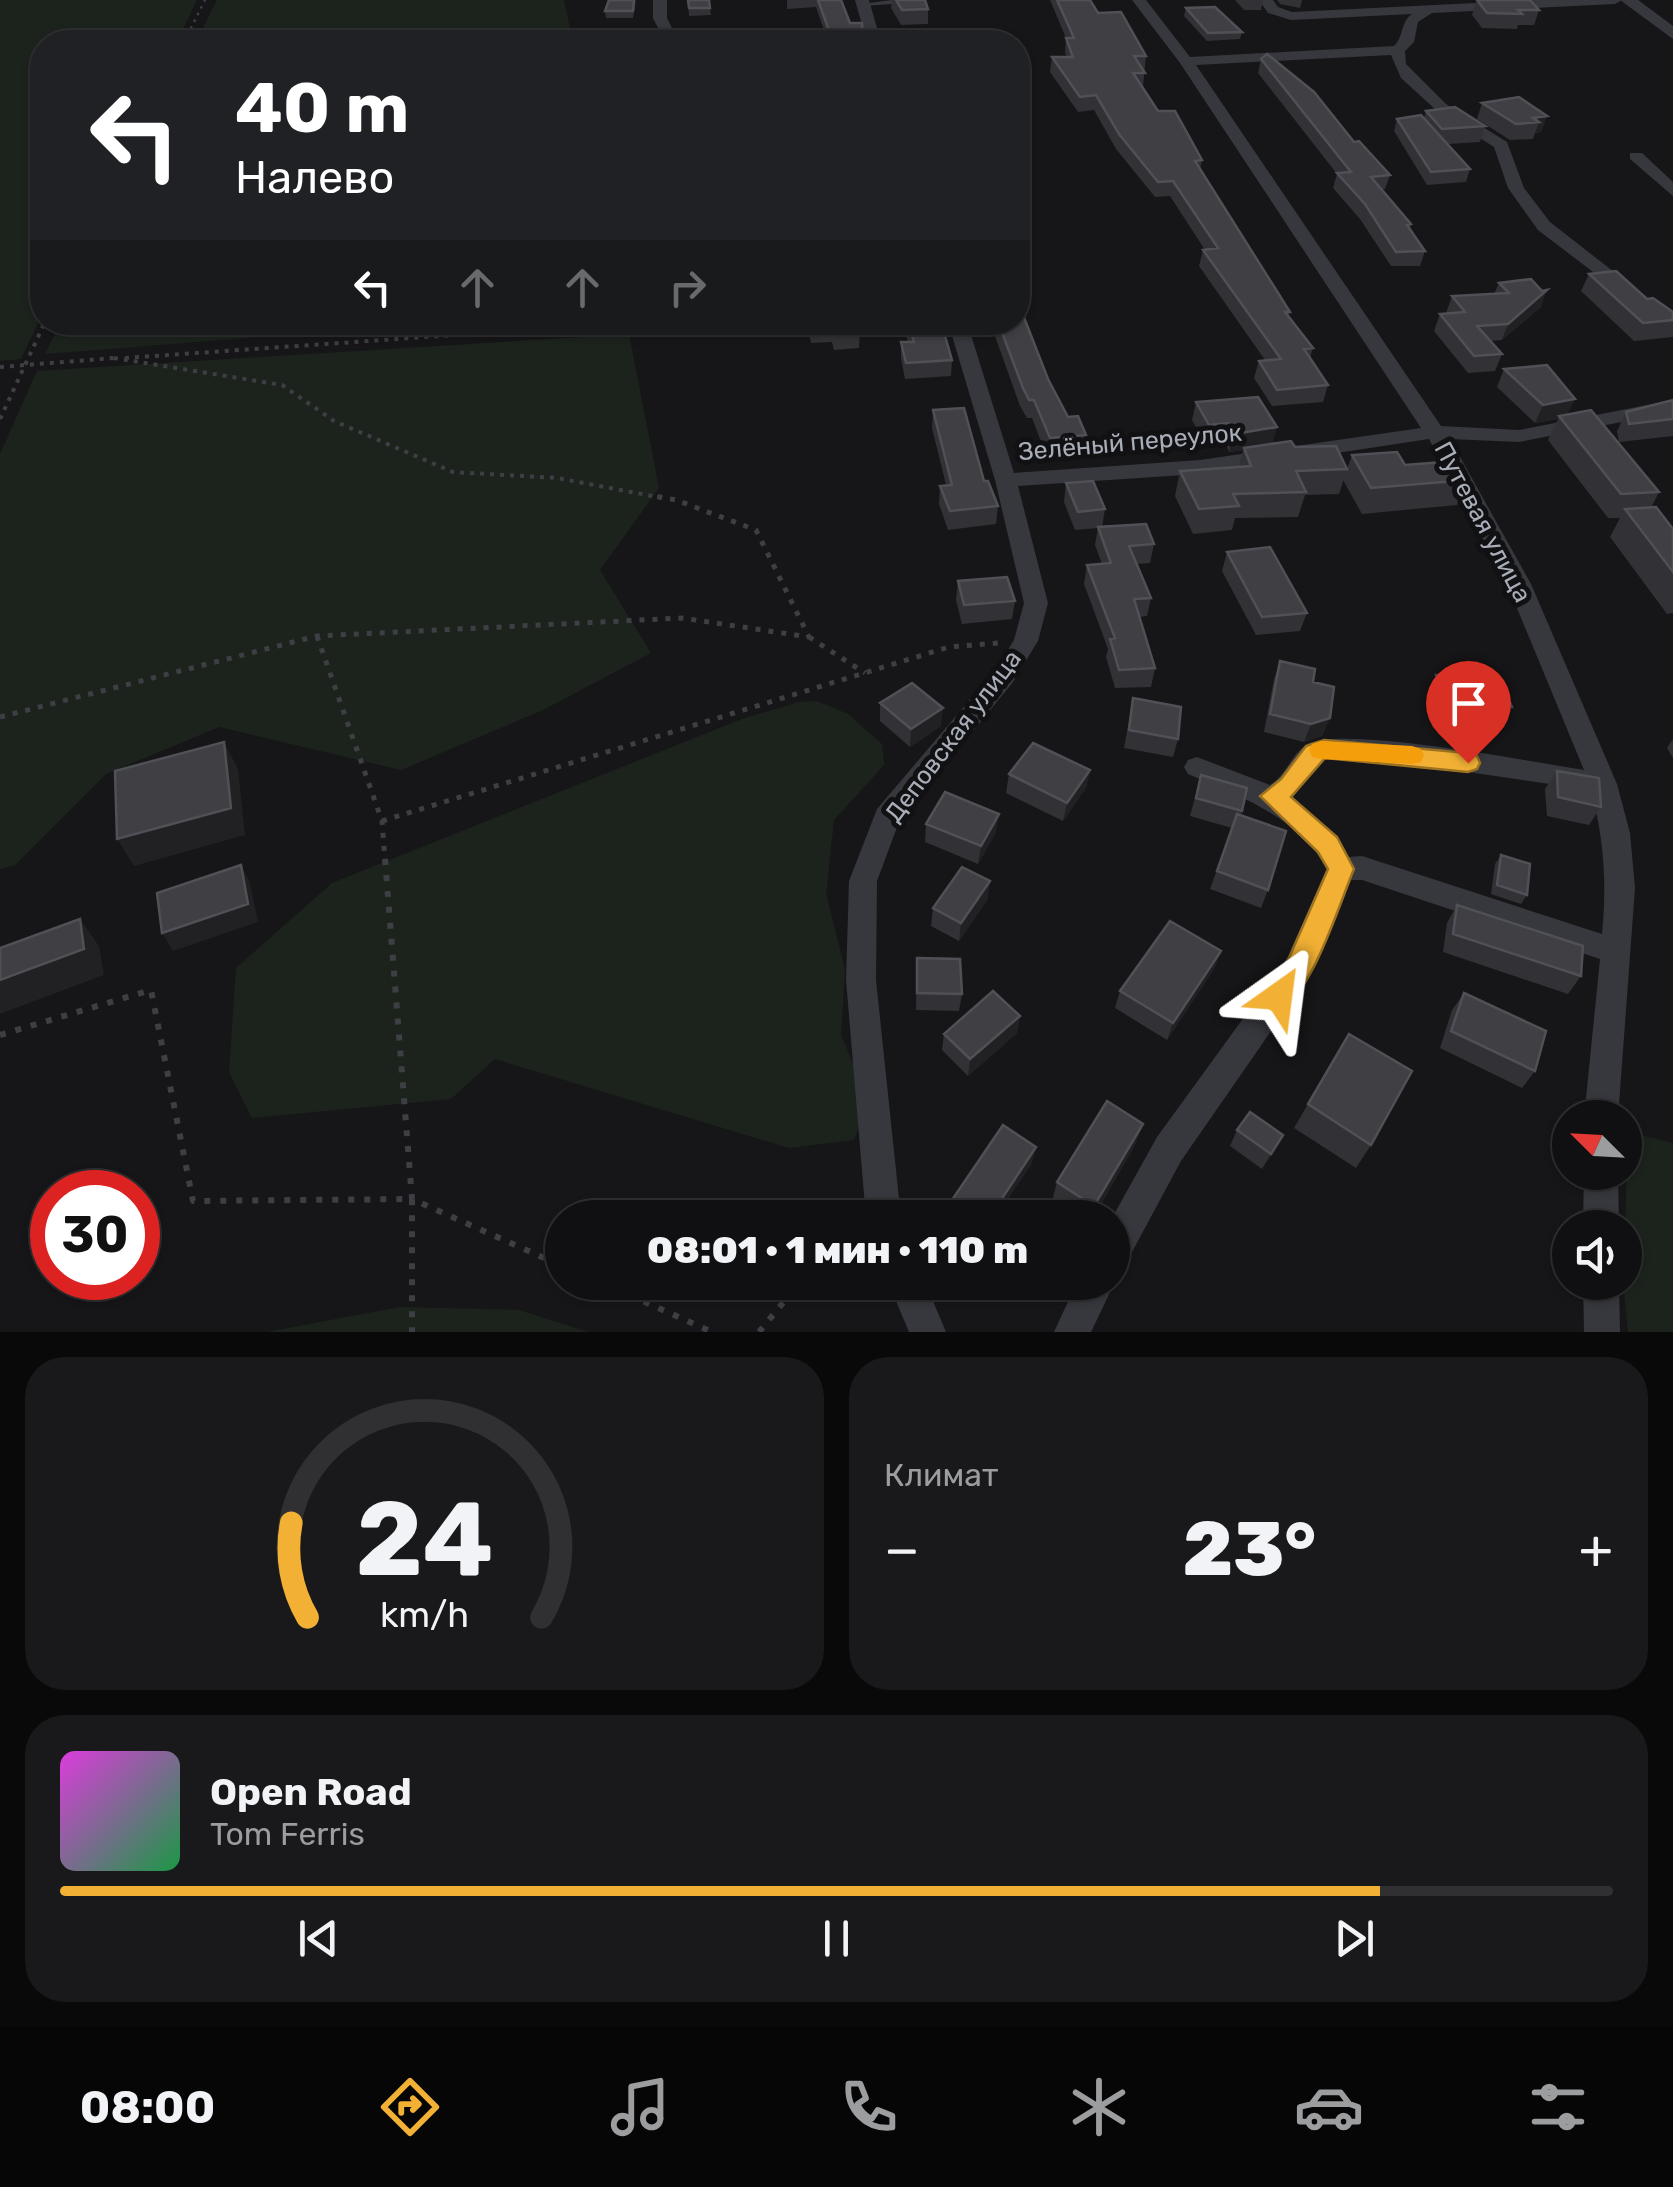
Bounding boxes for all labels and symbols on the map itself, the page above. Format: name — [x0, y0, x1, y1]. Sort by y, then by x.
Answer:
street label: Зелёный переулок — [1017, 418, 1243, 466]
street label: Путевая улица — [1428, 437, 1538, 607]
street label: Деповская улица — [879, 644, 1027, 828]
pin — [1426, 661, 1511, 764]
position arrow — [1227, 944, 1331, 1048]
north arrow — [1552, 1100, 1642, 1190]
speed limit sign: 30 — [30, 1170, 160, 1300]

